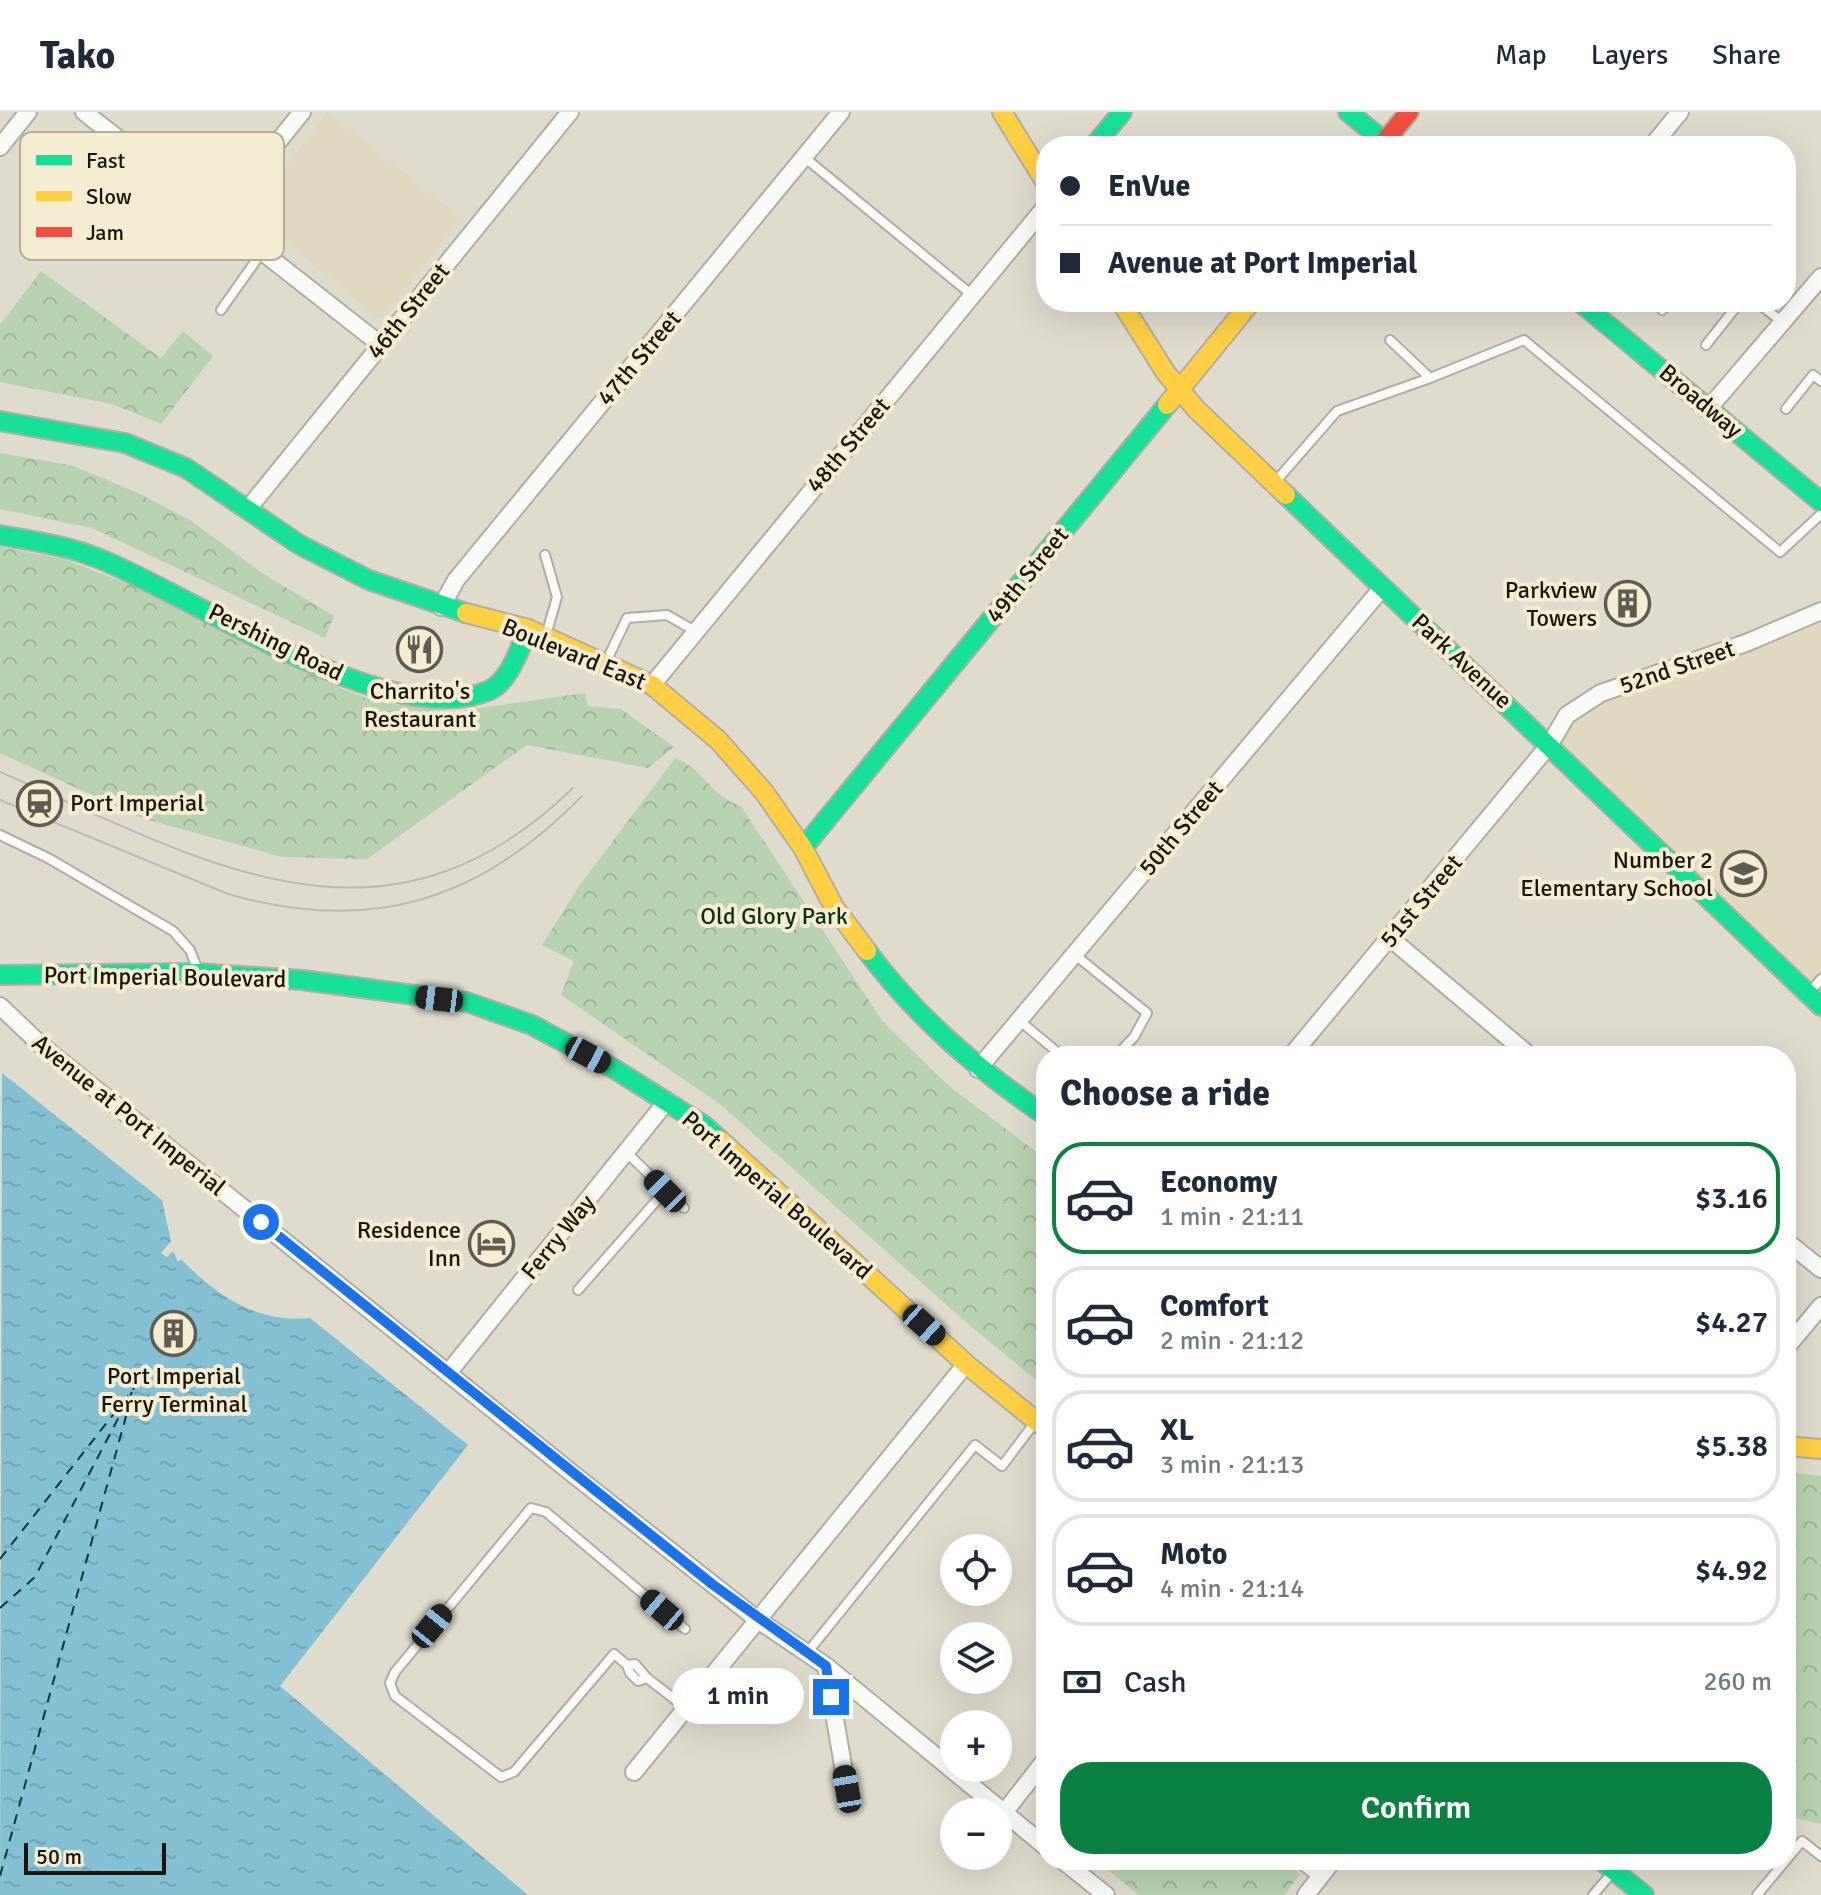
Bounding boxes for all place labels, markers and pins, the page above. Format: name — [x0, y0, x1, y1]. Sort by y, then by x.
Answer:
place label: Parkview Towers — [1505, 575, 1597, 633]
building icon: Parkview Towers — [1604, 580, 1652, 628]
restaurant icon: Charrito's Restaurant — [396, 625, 444, 673]
place label: Charrito's Restaurant — [364, 676, 476, 734]
station icon: Port Imperial — [15, 779, 63, 827]
place label: Port Imperial — [70, 788, 204, 818]
place label: Number 2 Elementary School — [1520, 845, 1713, 903]
school or university icon: Number 2 Elementary School — [1720, 850, 1768, 898]
place label: Residence Inn — [357, 1215, 461, 1273]
hotel icon: Residence Inn — [468, 1220, 516, 1268]
building icon: Port Imperial Ferry Terminal — [150, 1310, 198, 1358]
place label: Port Imperial Ferry Terminal — [100, 1361, 248, 1419]

